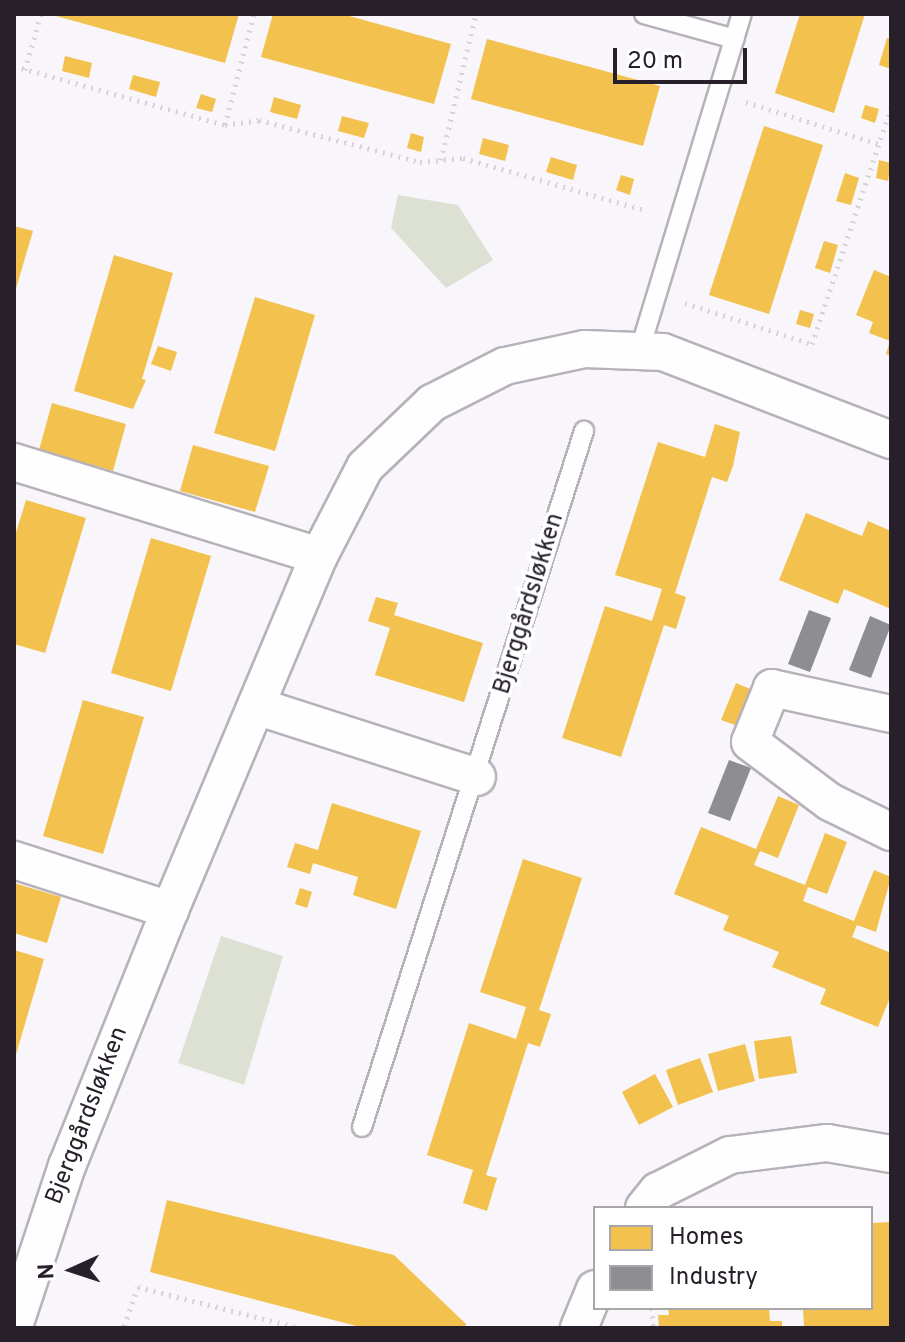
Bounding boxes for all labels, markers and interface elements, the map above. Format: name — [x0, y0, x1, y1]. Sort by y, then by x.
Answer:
scale bar — [617, 32, 751, 82]
text: 20 m — [627, 47, 683, 77]
street label: Bjerggårdsløkken — [489, 510, 571, 698]
street label: Bjerggårdsløkken — [41, 1023, 135, 1209]
legend — [593, 1206, 873, 1310]
text: Homes — [669, 1223, 744, 1253]
north arrow — [32, 1230, 112, 1310]
text: N — [34, 1263, 61, 1280]
text: Industry — [669, 1263, 758, 1293]

